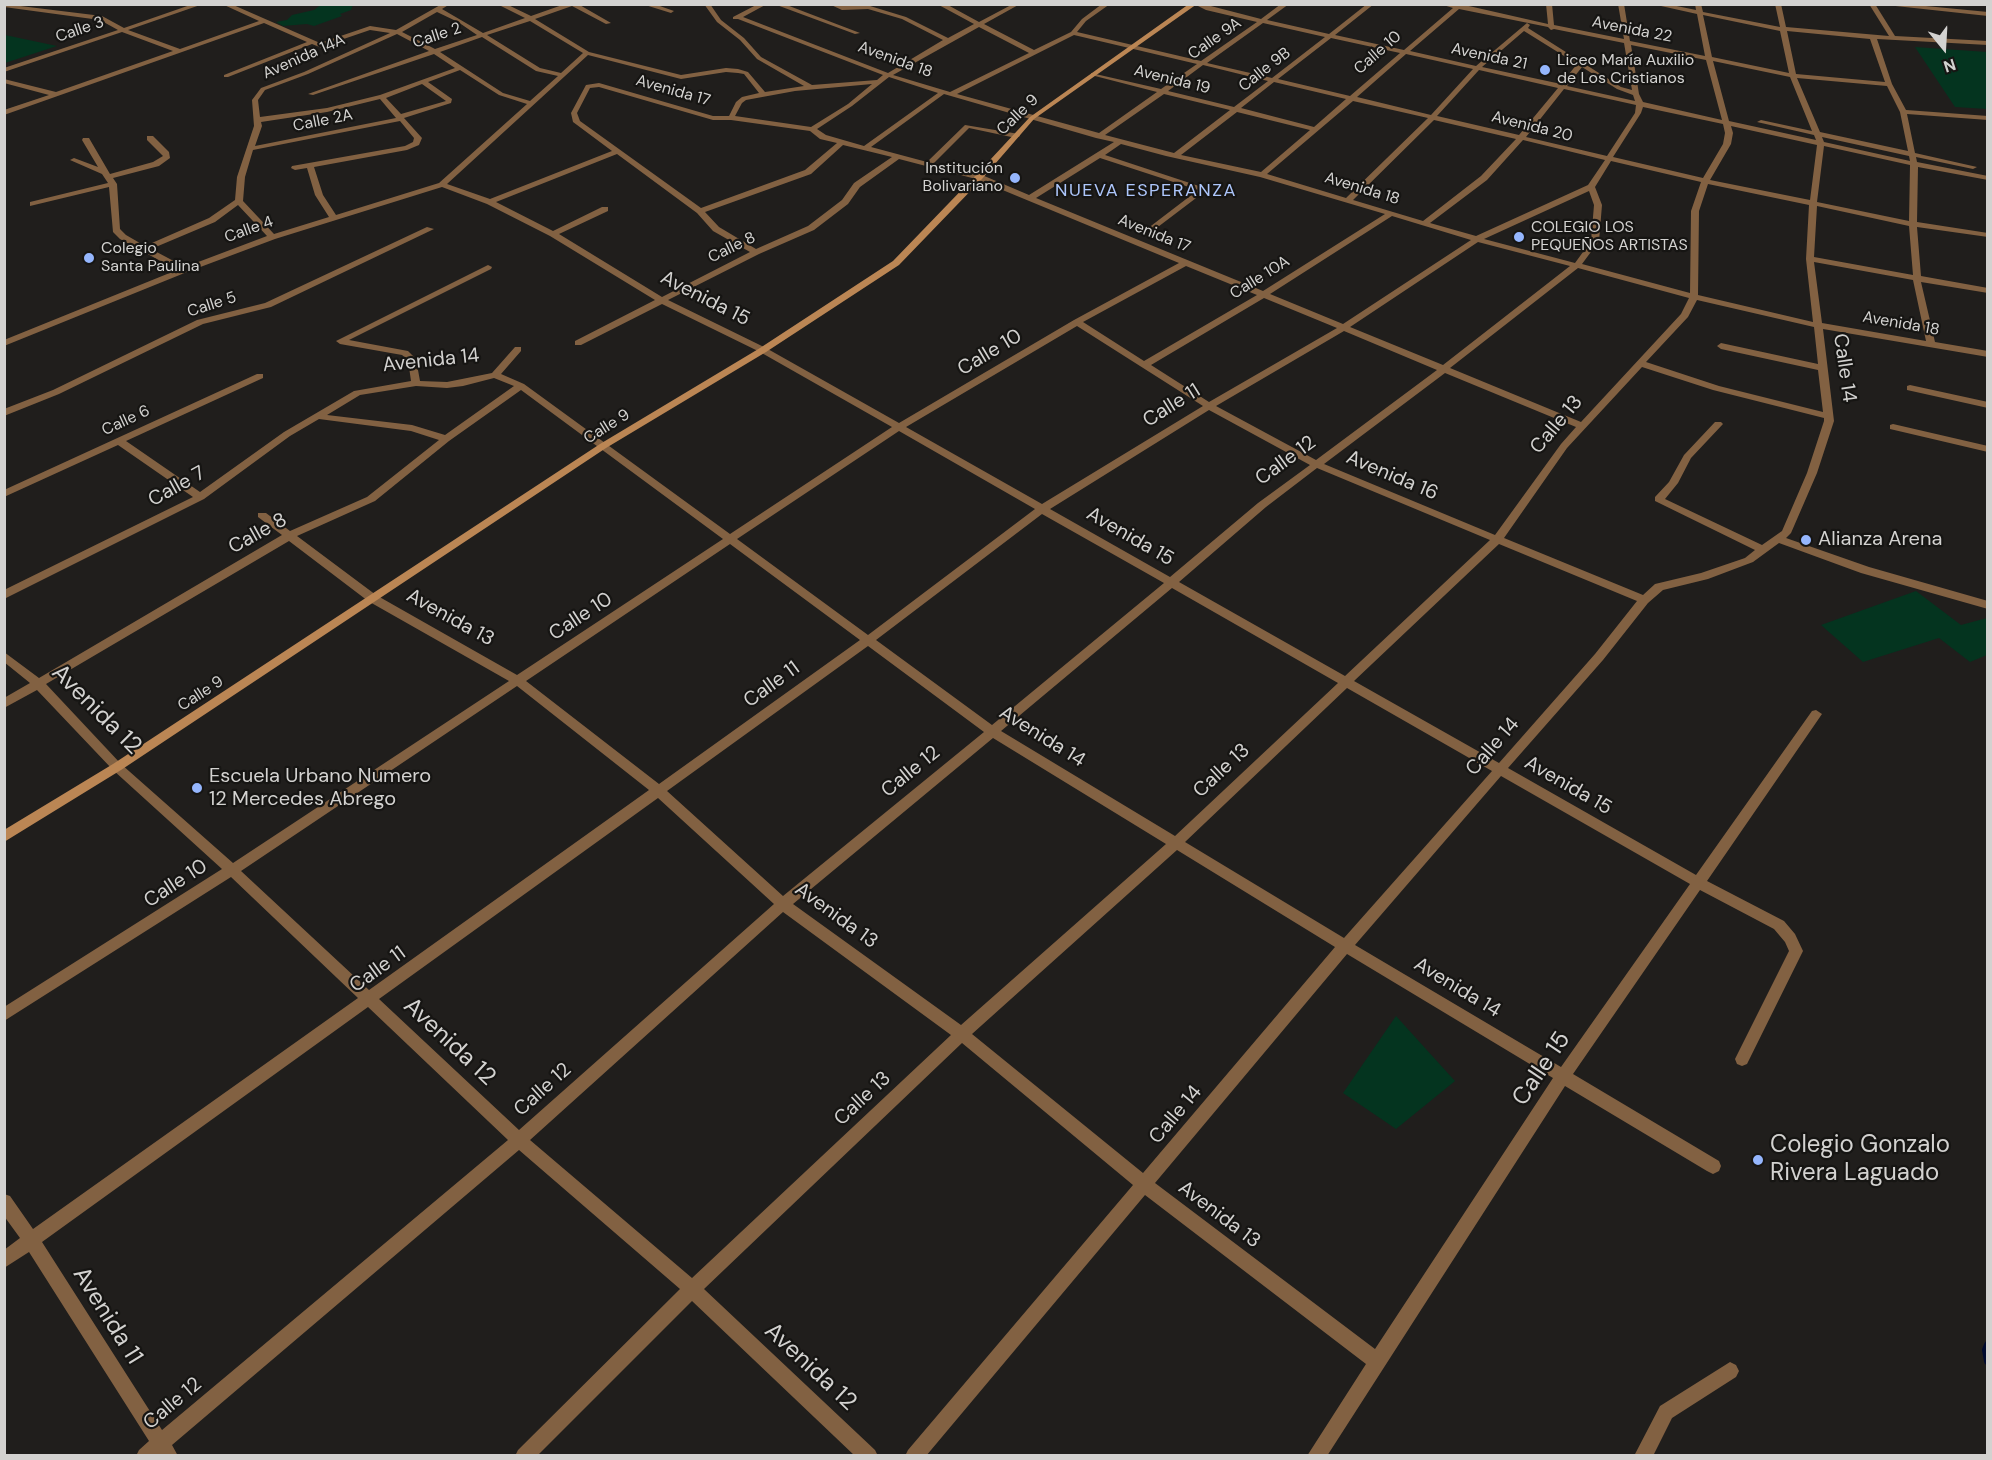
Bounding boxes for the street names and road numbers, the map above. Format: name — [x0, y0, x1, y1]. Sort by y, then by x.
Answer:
street label: Calle 3 — [53, 13, 107, 47]
street label: Avenida 22 — [1590, 13, 1674, 47]
street label: Calle 9A — [1185, 14, 1245, 64]
street label: Calle 2 — [410, 19, 464, 53]
street label: Calle 10 — [1350, 27, 1406, 79]
street label: Avenida 14A — [260, 30, 348, 84]
street label: Avenida 18 — [855, 38, 935, 82]
street label: Avenida 21 — [1449, 40, 1529, 74]
street label: Calle 9B — [1235, 44, 1295, 96]
street label: Avenida 19 — [1132, 61, 1212, 99]
street label: Avenida 17 — [634, 71, 712, 111]
street label: Calle 9 — [993, 90, 1043, 140]
street label: Calle 2A — [291, 106, 355, 136]
street label: Avenida 20 — [1489, 108, 1575, 146]
street label: Avenida 18 — [1322, 168, 1402, 210]
street label: Avenida 17 — [1115, 211, 1193, 257]
street label: Calle 4 — [222, 212, 276, 248]
street label: Calle 8 — [705, 228, 759, 268]
street label: Calle 10A — [1227, 252, 1293, 304]
street label: Avenida 15 — [656, 266, 754, 332]
street label: Calle 5 — [185, 288, 239, 322]
street label: Avenida 18 — [1861, 308, 1941, 340]
street label: Calle 10 — [954, 324, 1026, 382]
street label: Calle 14 — [1827, 332, 1861, 404]
street label: Avenida 14 — [381, 344, 481, 378]
street label: Calle 11 — [1139, 379, 1205, 433]
street label: Calle 13 — [1526, 391, 1588, 459]
street label: Calle 6 — [99, 402, 153, 440]
street label: Calle 9 — [580, 405, 634, 449]
street label: Calle 12 — [1251, 431, 1321, 491]
street label: Avenida 16 — [1342, 446, 1442, 506]
street label: Calle 7 — [144, 462, 210, 512]
street label: Avenida 15 — [1082, 502, 1178, 572]
street label: Calle 8 — [225, 508, 291, 560]
street label: Avenida 13 — [402, 584, 498, 652]
street label: Calle 10 — [545, 588, 617, 646]
street label: Calle 11 — [739, 657, 805, 713]
street label: Avenida 12 — [45, 659, 147, 761]
street label: Calle 9 — [175, 672, 227, 716]
street label: Avenida 14 — [994, 701, 1090, 773]
street label: Calle 14 — [1461, 713, 1525, 781]
street label: Calle 13 — [1189, 739, 1255, 803]
street label: Calle 12 — [877, 741, 945, 803]
street label: Avenida 15 — [1520, 751, 1616, 821]
street label: Calle 10 — [140, 855, 212, 913]
street label: Avenida 13 — [790, 878, 882, 954]
street label: Calle 11 — [345, 942, 411, 998]
street label: Avenida 14 — [1409, 953, 1505, 1023]
street label: Avenida 12 — [397, 992, 501, 1092]
street label: Calle 15 — [1507, 1026, 1577, 1112]
street label: Calle 12 — [509, 1058, 577, 1122]
street label: Calle 13 — [830, 1067, 896, 1131]
street label: Calle 14 — [1145, 1081, 1207, 1149]
street label: Avenida 13 — [1173, 1176, 1265, 1254]
street label: Avenida 11 — [66, 1262, 148, 1370]
street label: Avenida 12 — [758, 1317, 862, 1417]
street label: Calle 12 — [139, 1373, 207, 1435]

